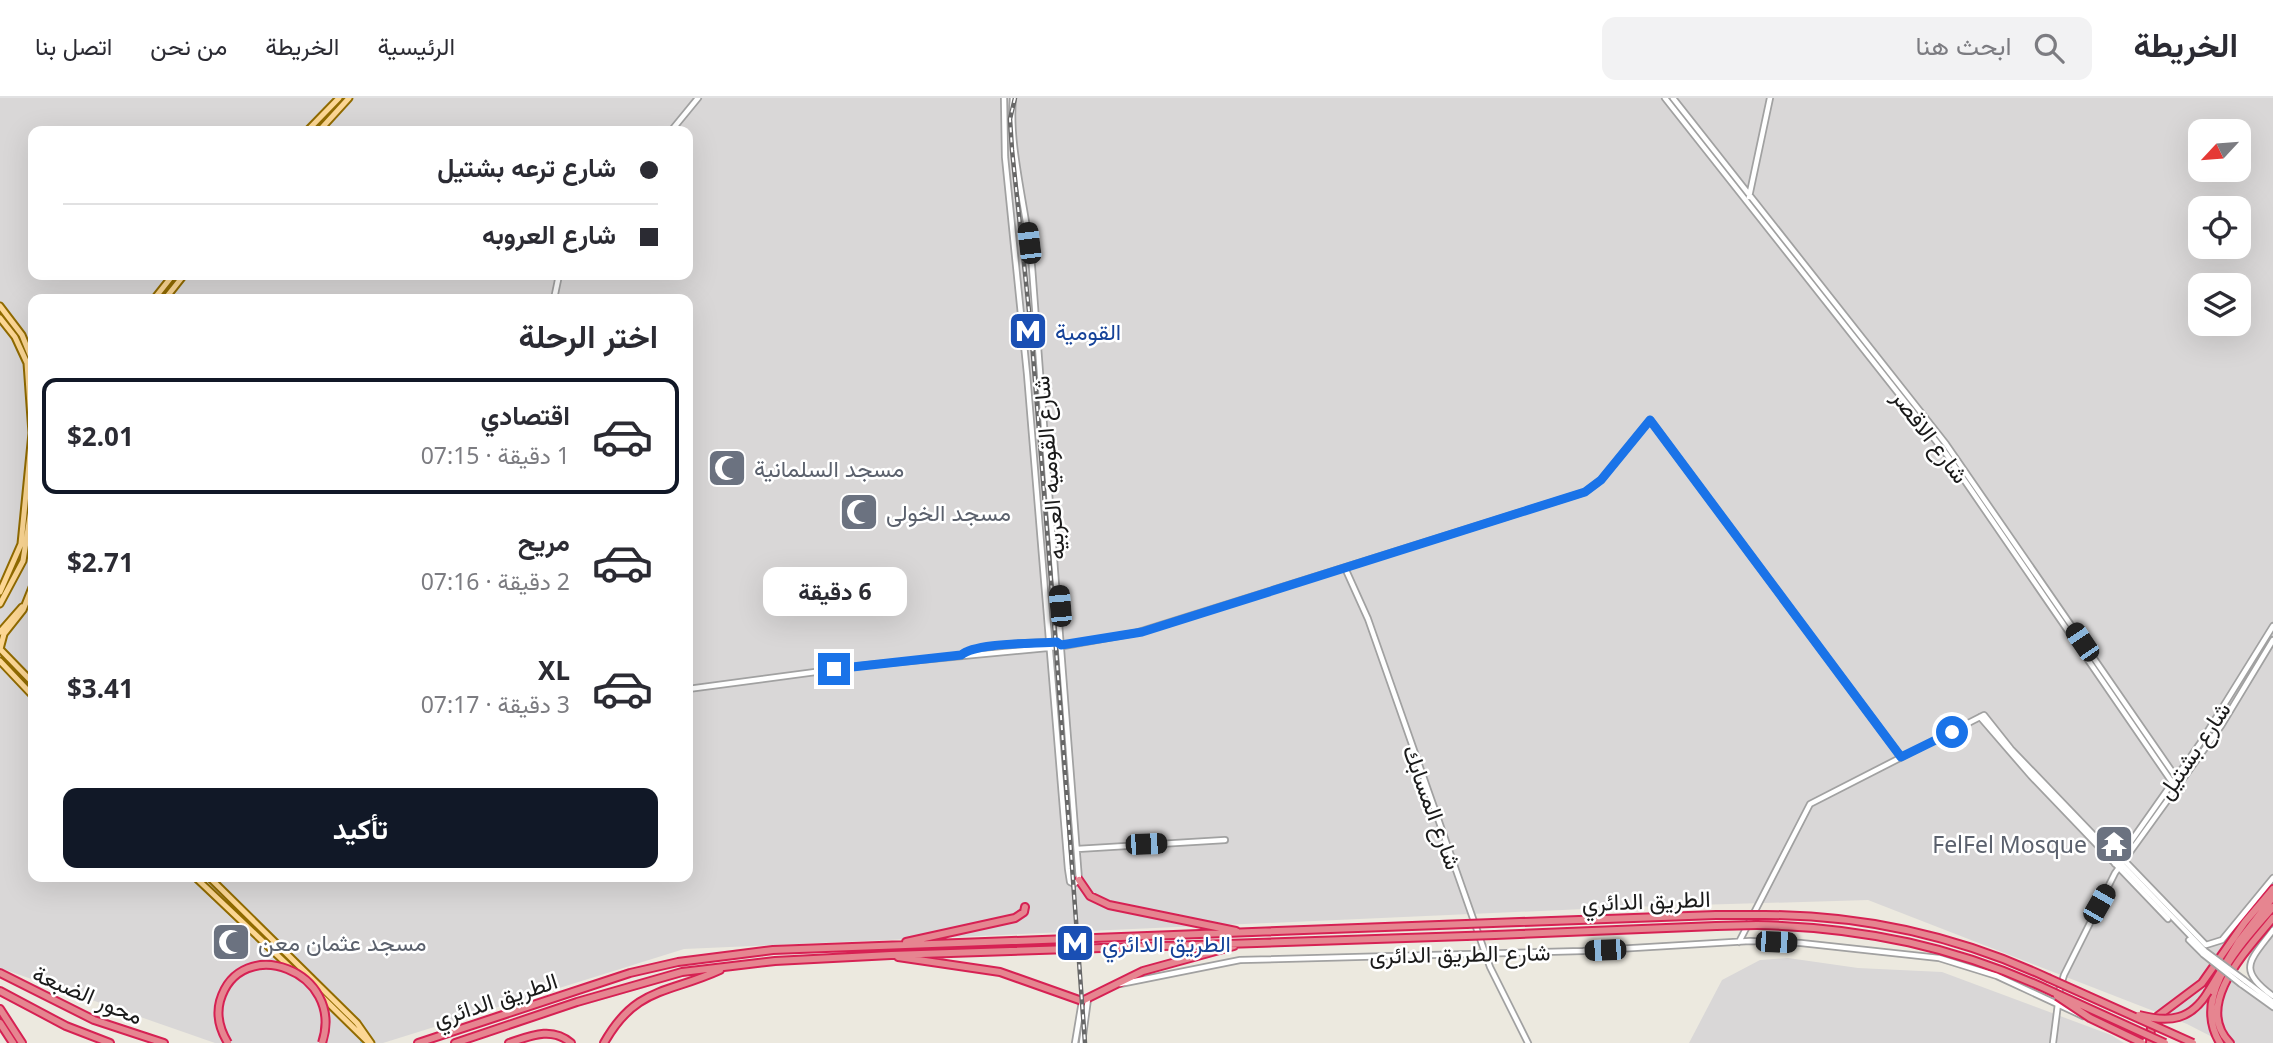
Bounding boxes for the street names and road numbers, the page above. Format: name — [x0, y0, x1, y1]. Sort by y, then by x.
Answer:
street label: شارع القوميه العربيه — [1024, 374, 1073, 561]
street label: شارع الاقصر — [1884, 382, 1977, 490]
street label: شارع بشتيل — [2149, 695, 2238, 806]
street label: شارع المسابك — [1395, 740, 1470, 874]
street label: الطريق الدائري — [1581, 882, 1711, 922]
street label: شارع الطريق الدائرى — [1369, 935, 1551, 972]
street label: محور الضبعة — [28, 956, 148, 1032]
street label: الطريق الدائري — [429, 964, 562, 1038]

